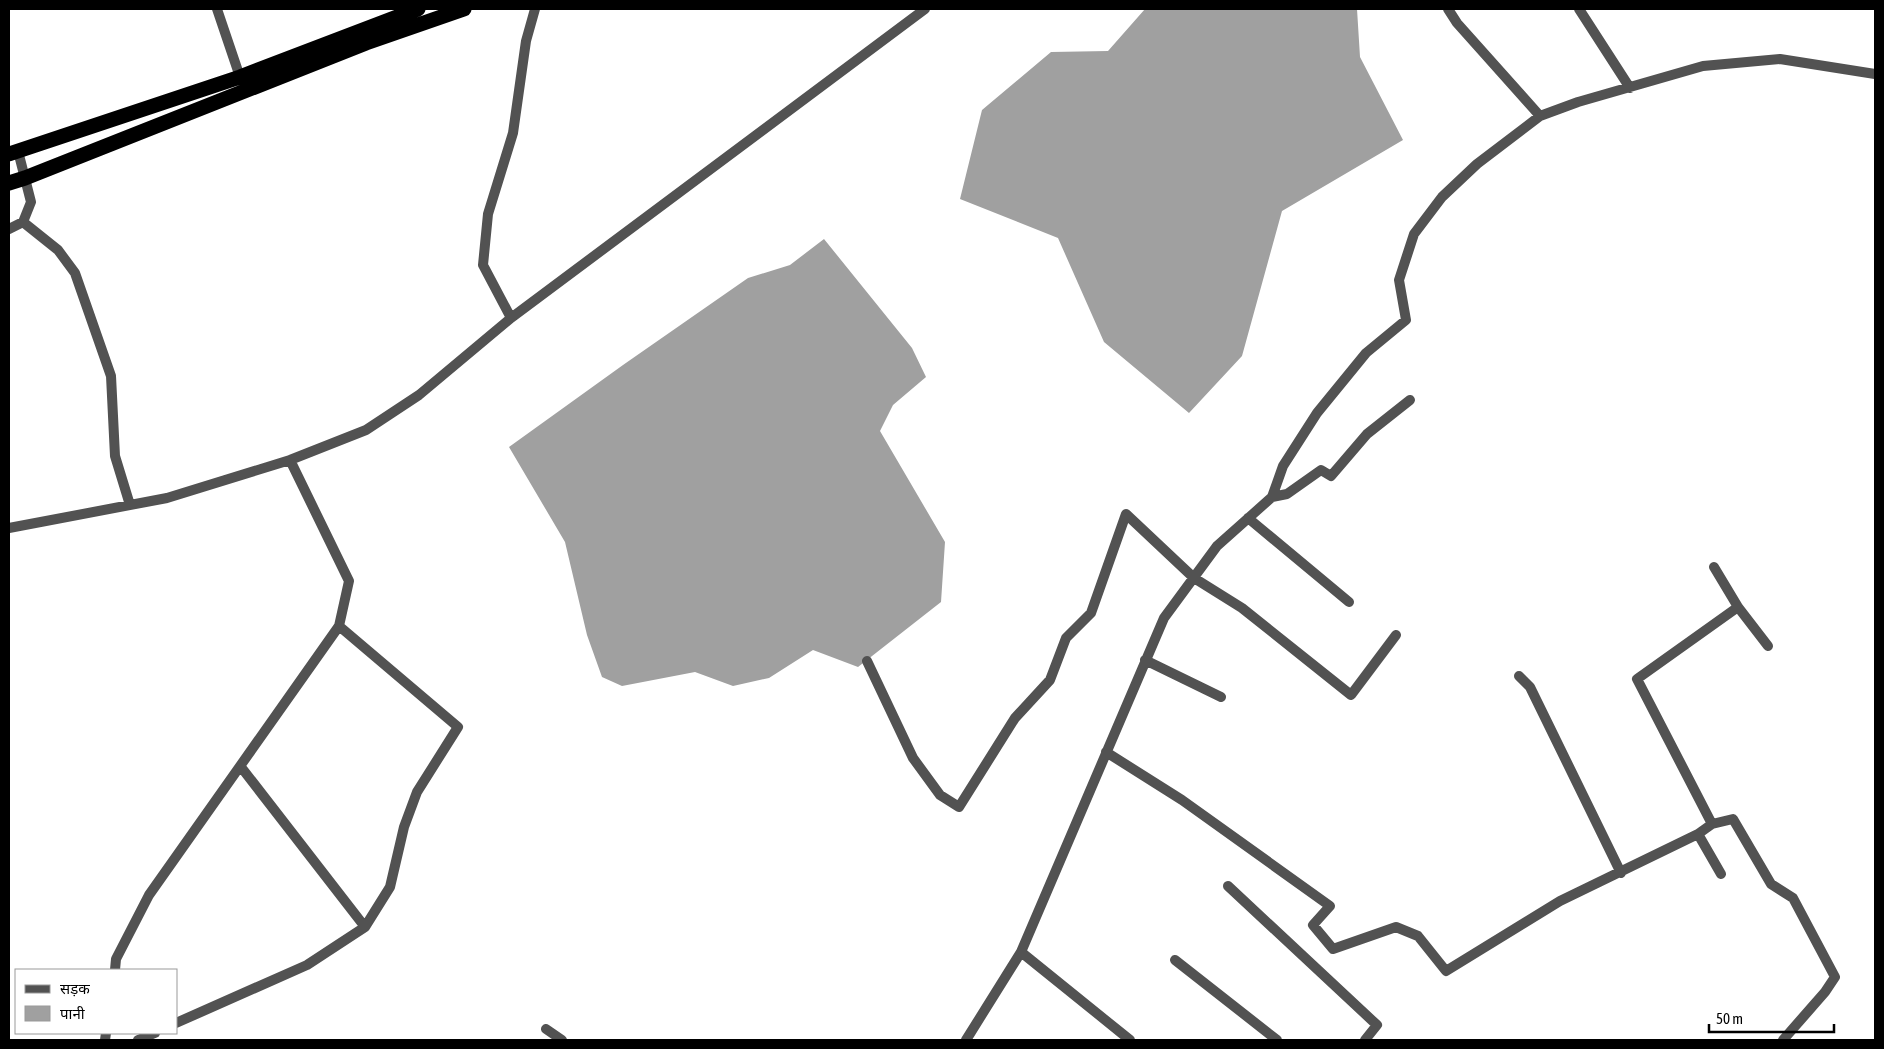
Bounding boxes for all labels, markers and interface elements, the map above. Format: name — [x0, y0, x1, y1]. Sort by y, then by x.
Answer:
legend — [15, 969, 178, 1034]
text: सड़क — [60, 980, 90, 997]
scale bar — [1709, 1002, 1834, 1034]
text: पानी — [60, 1005, 86, 1022]
text: 50 m — [1716, 1010, 1743, 1027]

